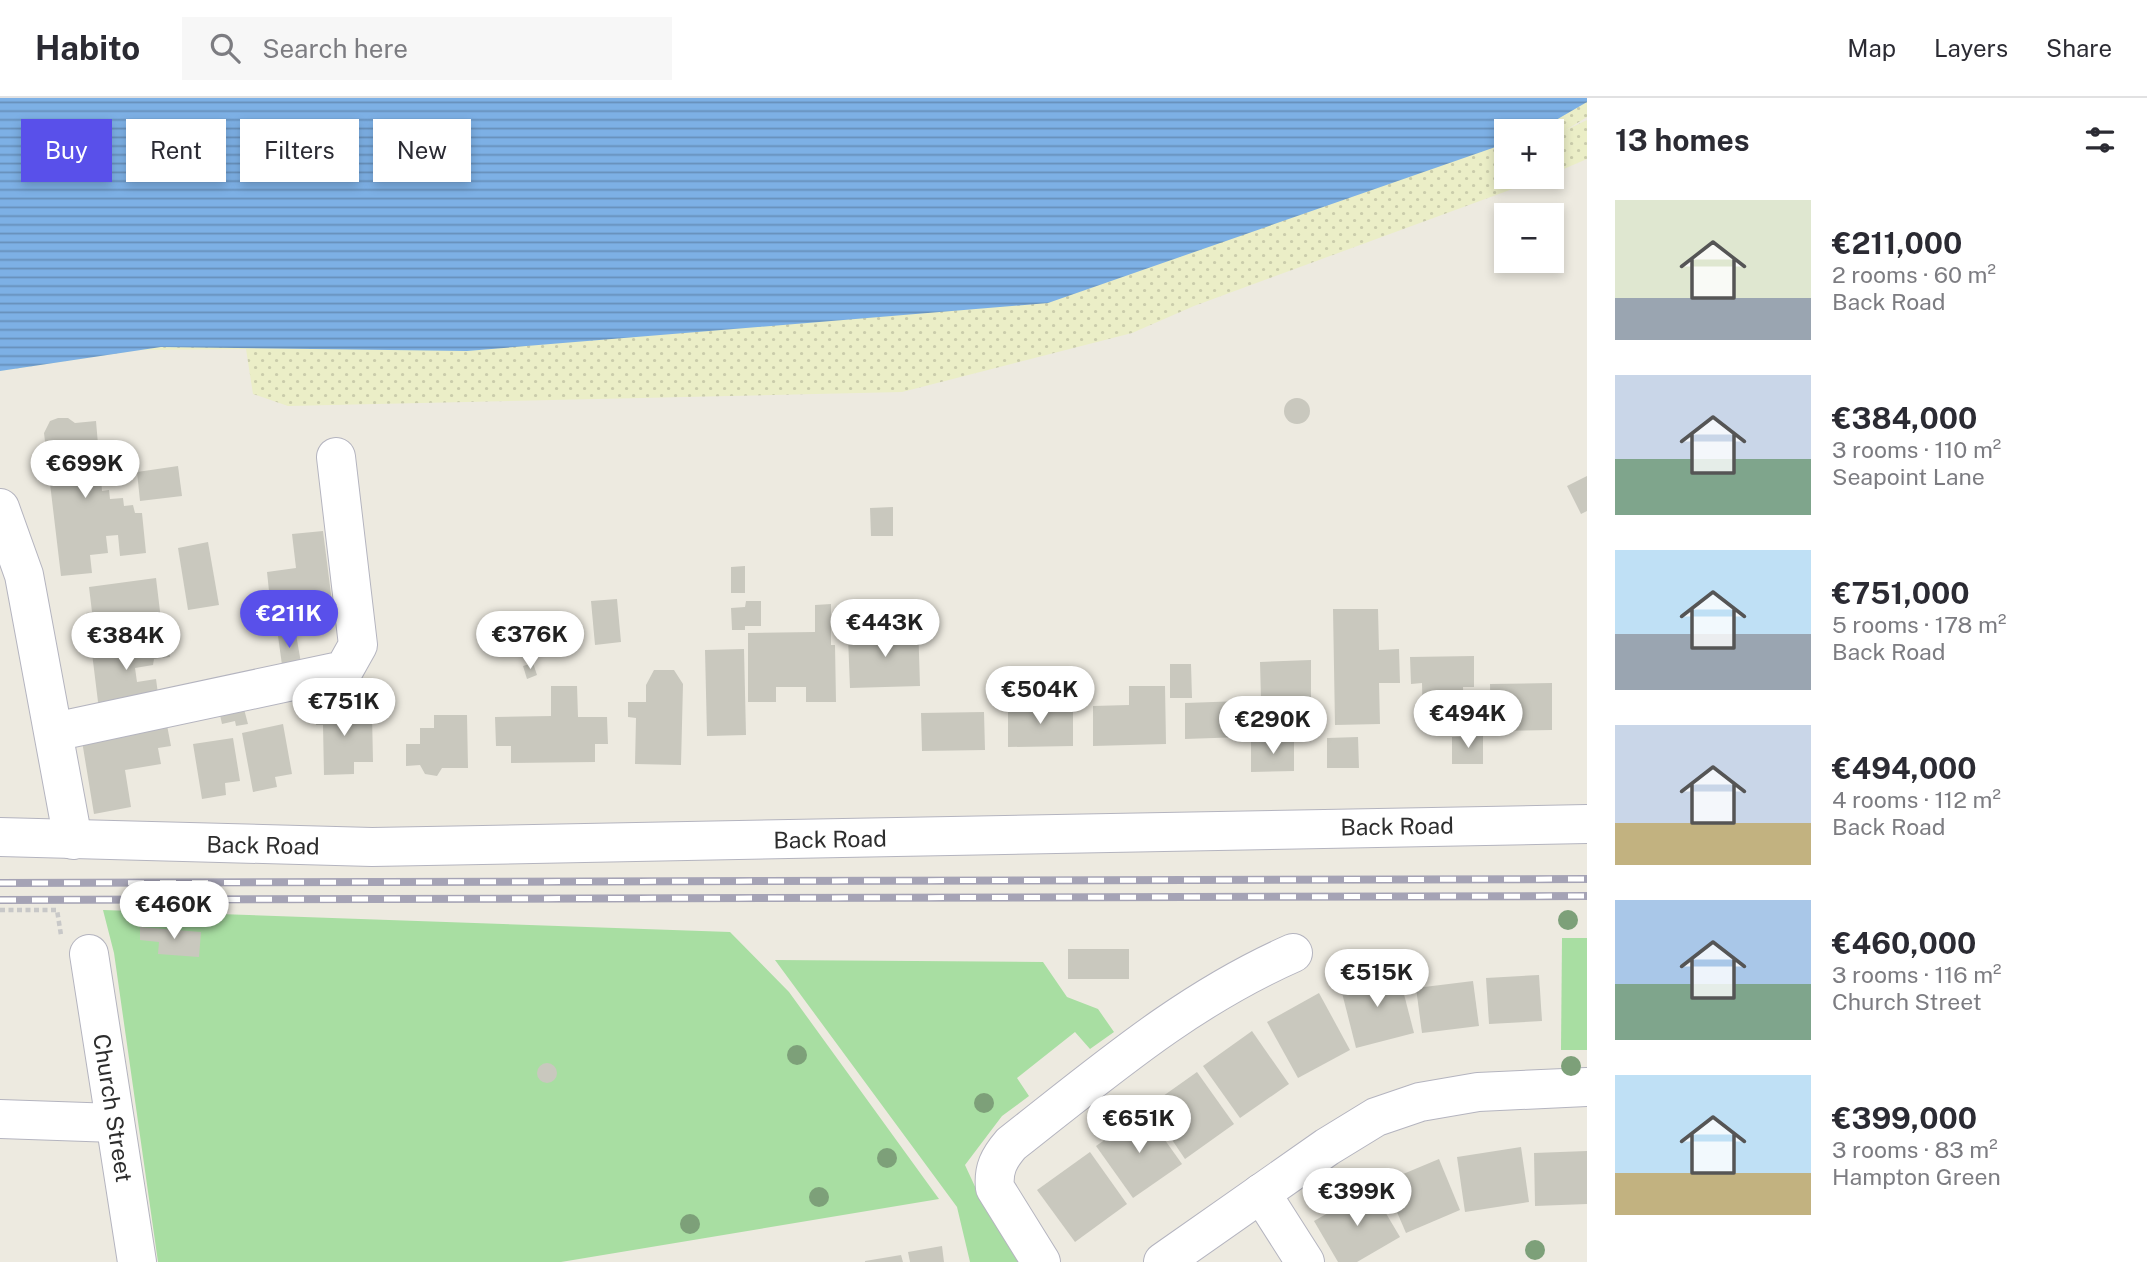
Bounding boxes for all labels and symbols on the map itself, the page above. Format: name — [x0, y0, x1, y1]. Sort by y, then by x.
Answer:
pin: €699K — [36, 440, 134, 500]
pin: €211K — [240, 590, 338, 650]
pin: €443K — [836, 600, 934, 659]
pin: €384K — [77, 612, 175, 672]
pin: €376K — [481, 612, 579, 671]
pin: €504K — [991, 666, 1089, 726]
pin: €751K — [295, 678, 393, 738]
pin: €494K — [1419, 690, 1517, 750]
pin: €290K — [1224, 696, 1322, 756]
street label: Back Road — [1340, 812, 1454, 840]
street label: Back Road — [773, 825, 887, 853]
street label: Back Road — [206, 831, 320, 859]
pin: €460K — [125, 882, 223, 941]
pin: €515K — [1328, 950, 1426, 1009]
street label: Church Street — [88, 1032, 138, 1184]
pin: €651K — [1090, 1096, 1188, 1155]
pin: €399K — [1308, 1168, 1406, 1228]

